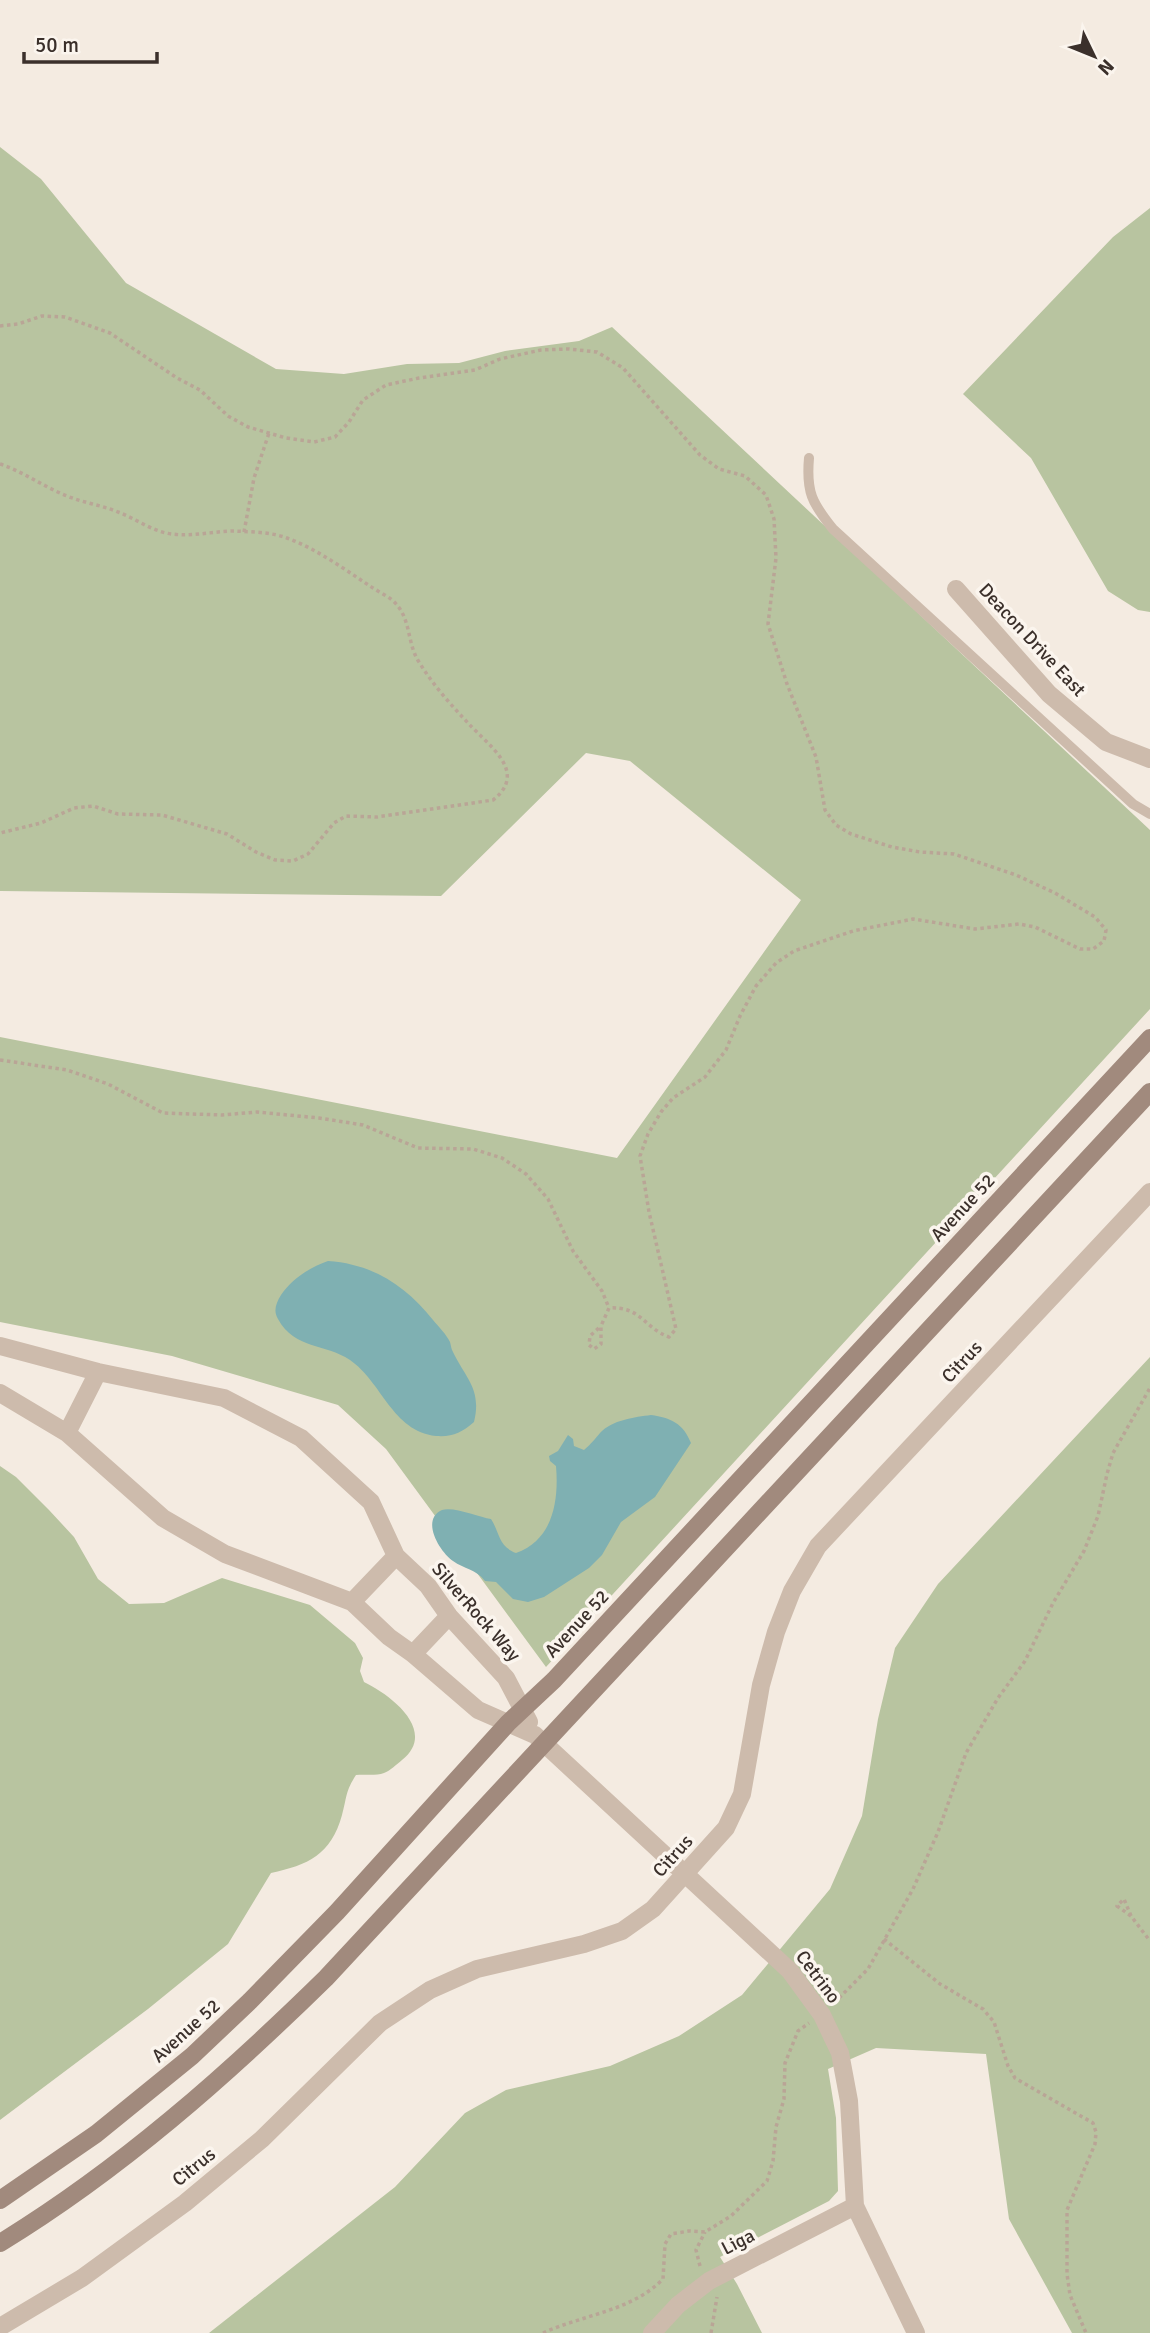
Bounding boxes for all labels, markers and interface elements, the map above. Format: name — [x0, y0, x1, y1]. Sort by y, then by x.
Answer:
scale bar — [24, 21, 158, 65]
north arrow — [1059, 21, 1129, 91]
text: 50 m — [35, 32, 79, 58]
text: N — [1092, 54, 1119, 80]
street label: Deacon Drive East — [973, 578, 1091, 702]
street label: Avenue 52 — [926, 1169, 1000, 1247]
street label: Citrus — [937, 1336, 987, 1388]
street label: SilverRock Way — [426, 1558, 526, 1667]
street label: Avenue 52 — [540, 1585, 614, 1663]
street label: Citrus — [648, 1830, 698, 1882]
street label: Cetrino — [790, 1946, 846, 2008]
street label: Avenue 52 — [147, 1994, 225, 2068]
street label: Citrus — [167, 2142, 221, 2192]
street label: Liga — [717, 2224, 759, 2260]

